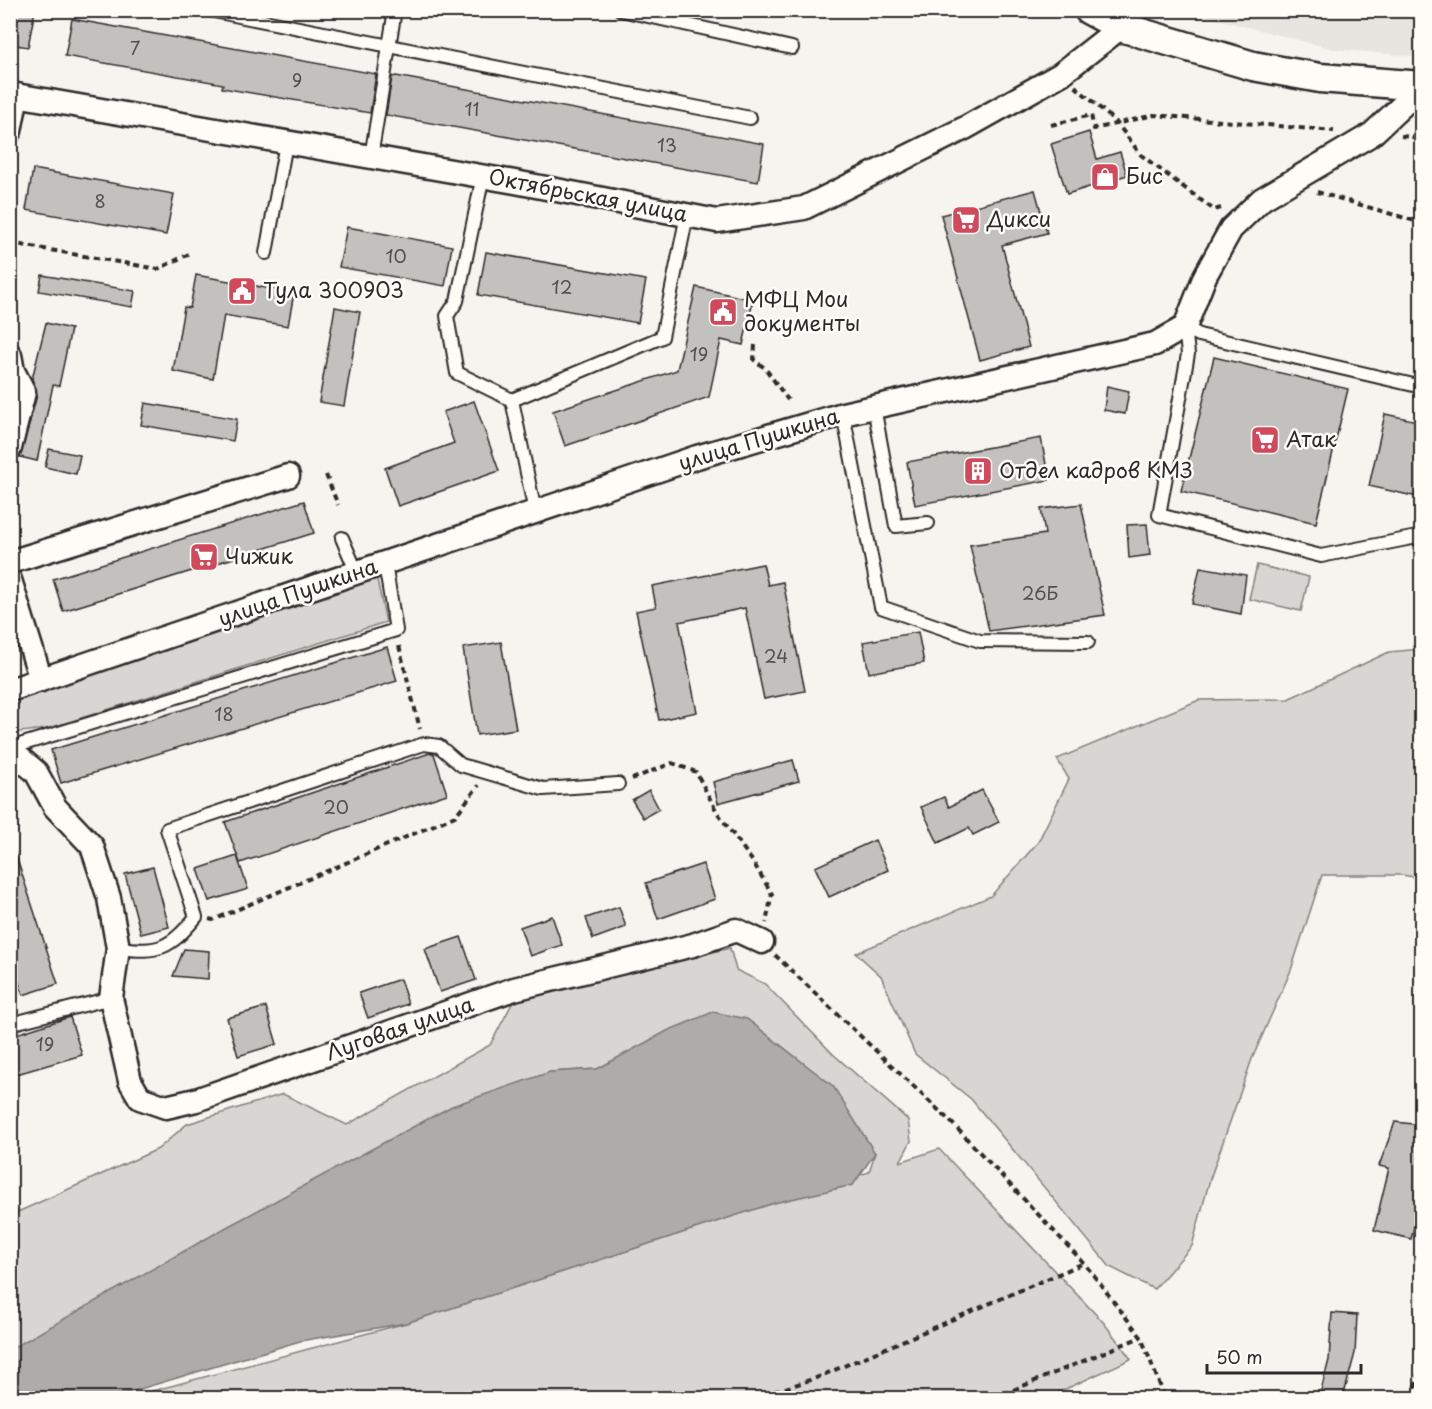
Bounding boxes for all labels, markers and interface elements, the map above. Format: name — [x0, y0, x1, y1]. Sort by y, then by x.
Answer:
house number: 7 — [130, 34, 140, 61]
house number: 9 — [292, 66, 302, 93]
house number: 11 — [464, 95, 480, 122]
house number: 13 — [657, 131, 677, 158]
street label: Октябрьская улица — [486, 159, 691, 229]
place label: Бис — [1126, 159, 1163, 191]
shop icon: Бис — [1089, 161, 1121, 193]
house number: 8 — [94, 187, 106, 214]
place label: Дикси — [986, 202, 1051, 234]
supermarket icon: Дикси — [950, 204, 982, 236]
house number: 10 — [385, 242, 407, 269]
place label: Тула 300903 — [263, 273, 404, 305]
house number: 12 — [552, 273, 572, 300]
public building icon: Тула 300903 — [226, 275, 258, 307]
place label: МФЦ Мои документы — [744, 282, 860, 338]
public building icon: МФЦ Мои документы — [707, 296, 739, 328]
house number: 19 — [690, 340, 708, 367]
street label: улица Пушкина — [674, 398, 844, 478]
place label: Атак — [1286, 422, 1337, 454]
supermarket icon: Атак — [1249, 424, 1281, 456]
place label: Отдел кадров КМЗ — [999, 453, 1193, 485]
building icon: Отдел кадров КМЗ — [962, 455, 994, 487]
place label: Чижик — [225, 539, 293, 571]
supermarket icon: Чижик — [188, 541, 220, 573]
street label: улица Пушкина — [213, 549, 382, 633]
house number: 26Б — [1022, 579, 1058, 606]
house number: 24 — [764, 642, 788, 669]
house number: 18 — [214, 700, 234, 727]
house number: 20 — [323, 793, 349, 820]
street label: Луговая улица — [321, 987, 478, 1067]
house number: 19 — [36, 1030, 54, 1057]
scale bar — [1207, 1337, 1362, 1375]
text: 50 m — [1216, 1343, 1263, 1370]

